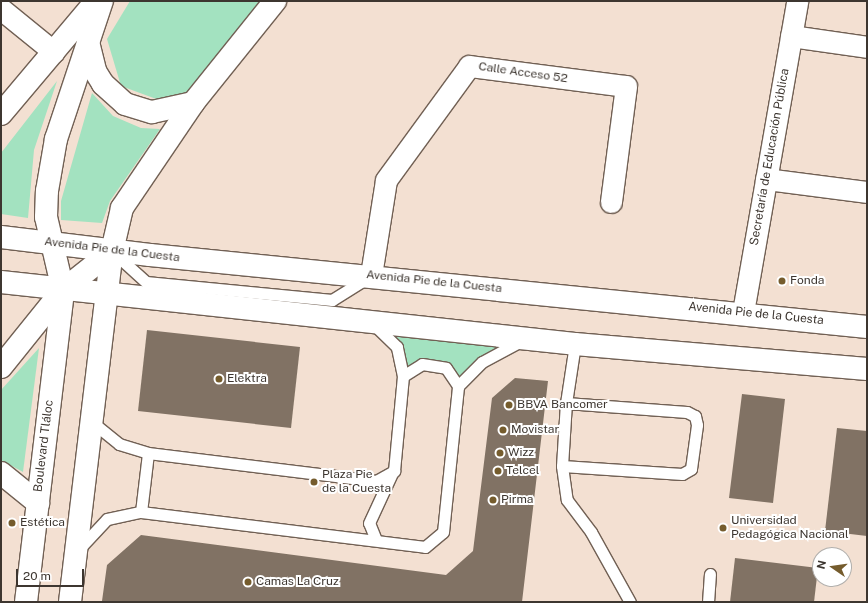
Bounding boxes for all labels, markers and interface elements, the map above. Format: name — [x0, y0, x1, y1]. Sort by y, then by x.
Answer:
street label: Calle Acceso 52 — [477, 60, 569, 86]
street label: Secretaría de Educación Pública — [747, 67, 793, 247]
street label: Avenida Pie de la Cuesta — [43, 235, 181, 265]
street label: Avenida Pie de la Cuesta — [365, 268, 503, 296]
place label: Fonda — [790, 274, 824, 288]
marker: Fonda — [777, 276, 787, 286]
street label: Avenida Pie de la Cuesta — [687, 300, 825, 328]
place label: Elektra — [227, 372, 267, 386]
marker: Elektra — [214, 374, 224, 384]
place label: BBVA Bancomer — [517, 398, 608, 412]
street label: Boulevard Tláloc — [31, 399, 57, 493]
marker: BBVA Bancomer — [504, 400, 514, 410]
place label: Movistar — [511, 423, 559, 437]
marker: Movistar — [498, 425, 508, 435]
place label: Wizz — [508, 446, 534, 460]
marker: Wizz — [495, 448, 505, 458]
place label: Telcel — [506, 464, 539, 478]
marker: Telcel — [493, 466, 503, 476]
place label: Plaza Pie de la Cuesta — [322, 468, 391, 496]
marker: Plaza Pie de la Cuesta — [309, 477, 319, 487]
place label: Pirma — [501, 493, 533, 507]
marker: Pirma — [488, 495, 498, 505]
place label: Universidad Pedagógica Nacional — [731, 514, 849, 542]
place label: Estética — [20, 516, 65, 530]
marker: Estética — [7, 518, 17, 528]
marker: Universidad Pedagógica Nacional — [718, 523, 728, 533]
north arrow — [812, 547, 852, 587]
text: N — [814, 559, 828, 570]
scale bar — [18, 561, 86, 587]
text: 20 m — [23, 569, 51, 583]
place label: Camas La Cruz — [256, 575, 339, 589]
marker: Camas La Cruz — [243, 577, 253, 587]

